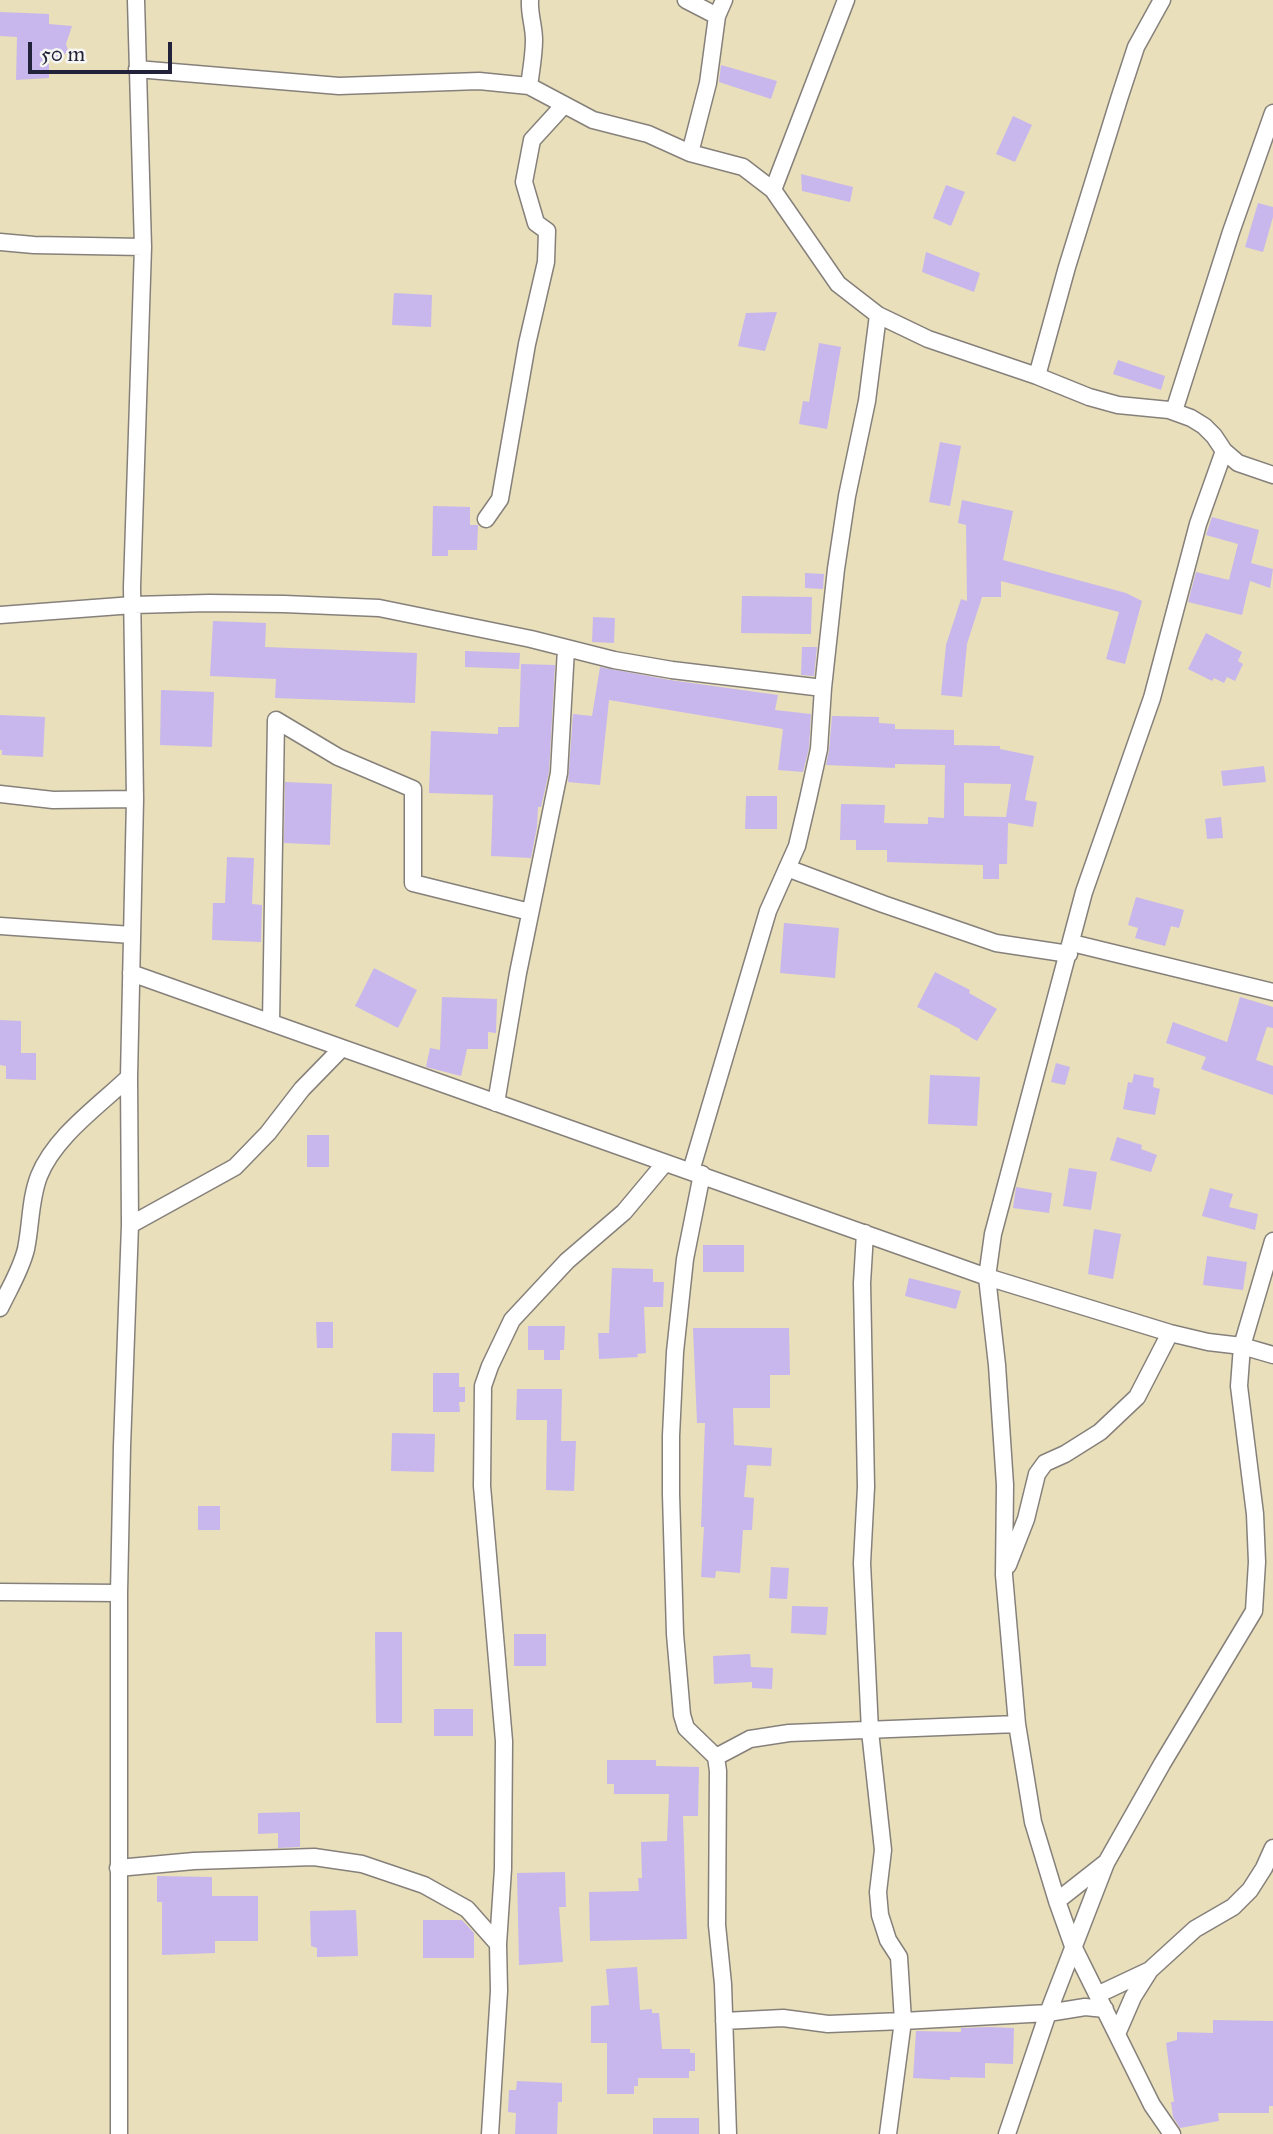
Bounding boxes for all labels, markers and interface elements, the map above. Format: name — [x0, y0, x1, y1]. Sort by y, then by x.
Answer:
scale bar — [32, 28, 175, 72]
text: 50 m — [41, 41, 85, 67]

